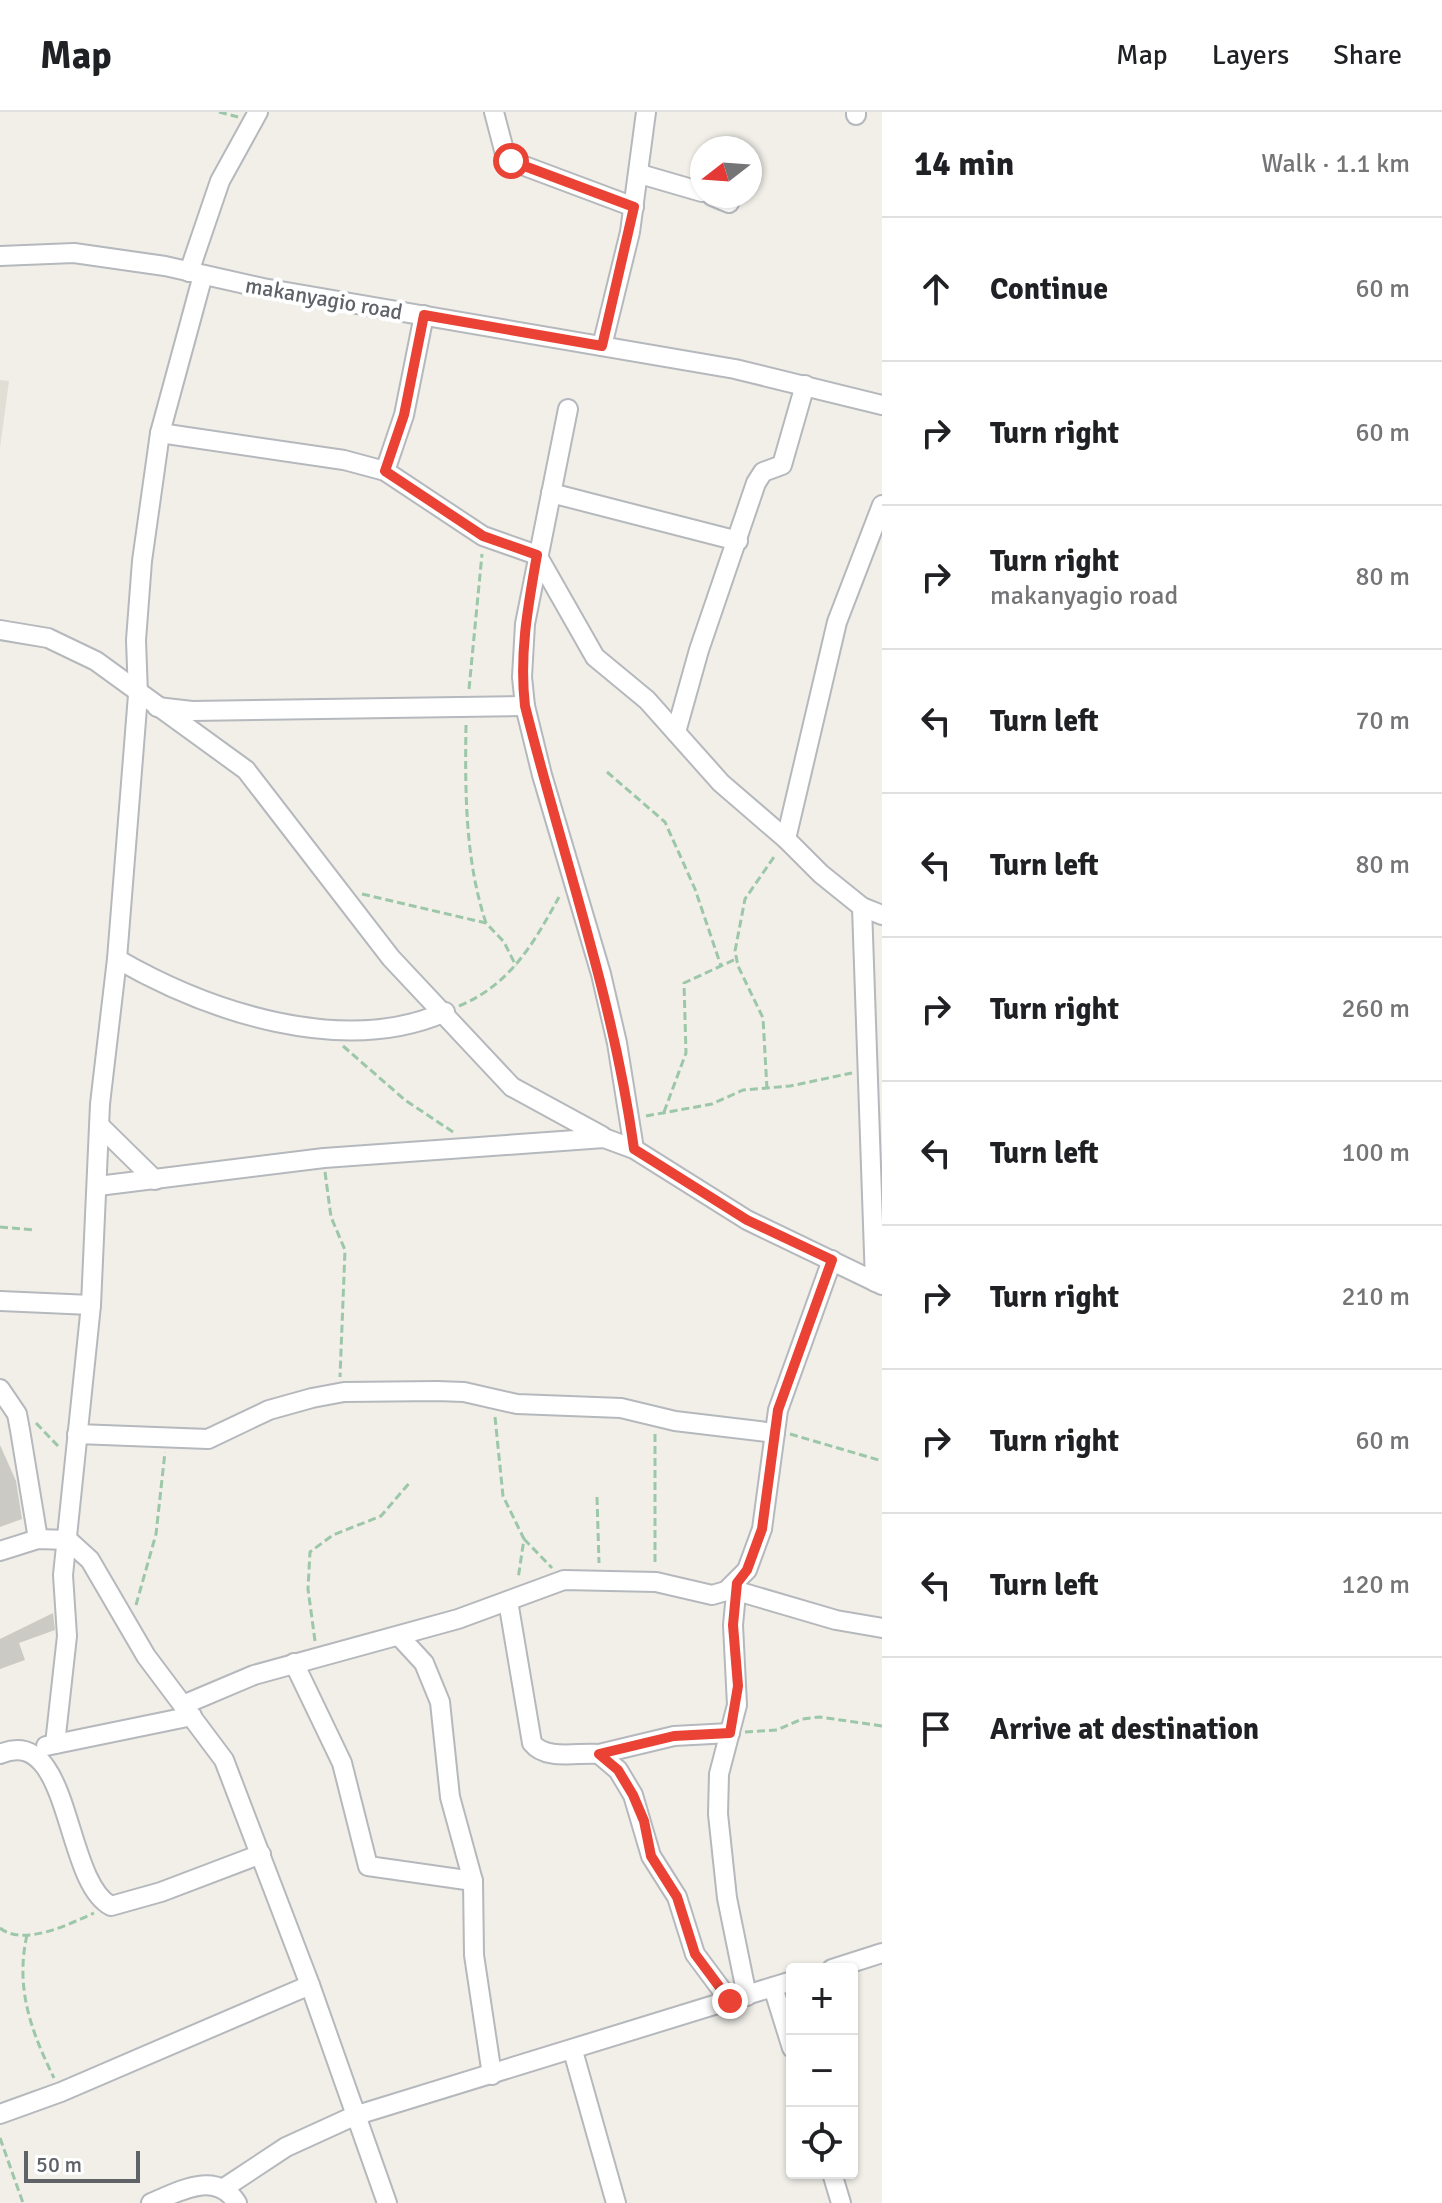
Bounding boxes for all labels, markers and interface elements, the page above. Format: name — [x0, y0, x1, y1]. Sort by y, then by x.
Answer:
text: Map — [40, 32, 112, 79]
text: Map — [1116, 38, 1168, 72]
text: Layers — [1212, 38, 1289, 72]
text: Share — [1333, 38, 1402, 72]
north arrow — [690, 136, 762, 208]
route start — [493, 143, 529, 179]
text: 14 min — [914, 143, 1014, 185]
text: Walk · 1.1 km — [1261, 148, 1410, 180]
icon: ahead — [914, 267, 958, 311]
street label: makanyagio road — [243, 271, 405, 326]
text: Continue — [990, 271, 1108, 308]
text: 60 m — [1355, 273, 1410, 305]
icon: right — [914, 411, 958, 455]
text: Turn right — [990, 415, 1119, 452]
text: 60 m — [1355, 417, 1410, 449]
text: Turn right — [990, 543, 1119, 580]
icon: right — [914, 555, 958, 599]
text: 80 m — [1355, 561, 1410, 593]
text: makanyagio road — [990, 580, 1178, 612]
icon: left — [914, 699, 958, 743]
text: Turn left — [990, 703, 1099, 740]
text: 70 m — [1355, 705, 1410, 737]
icon: left — [914, 843, 958, 887]
text: Turn left — [990, 847, 1099, 884]
text: 80 m — [1355, 849, 1410, 881]
icon: right — [914, 987, 958, 1031]
text: Turn right — [990, 991, 1119, 1028]
text: 260 m — [1341, 993, 1410, 1025]
icon: left — [914, 1131, 958, 1175]
text: Turn left — [990, 1135, 1099, 1172]
text: 100 m — [1341, 1137, 1410, 1169]
icon: right — [914, 1275, 958, 1319]
text: Turn right — [990, 1279, 1119, 1316]
text: 210 m — [1341, 1281, 1410, 1313]
icon: right — [914, 1419, 958, 1463]
text: Turn right — [990, 1423, 1119, 1460]
text: 60 m — [1355, 1425, 1410, 1457]
icon: left — [914, 1563, 958, 1607]
text: Turn left — [990, 1567, 1099, 1604]
text: 120 m — [1341, 1569, 1410, 1601]
icon: arrive — [914, 1707, 958, 1751]
text: Arrive at destination — [990, 1711, 1259, 1748]
map controls — [786, 1963, 858, 2179]
button: + — [786, 1963, 858, 2035]
route end — [712, 1983, 748, 2019]
button: − — [786, 2035, 858, 2107]
button: locate — [786, 2107, 858, 2179]
scale bar — [24, 2147, 140, 2183]
text: 50 m — [36, 2151, 82, 2178]

